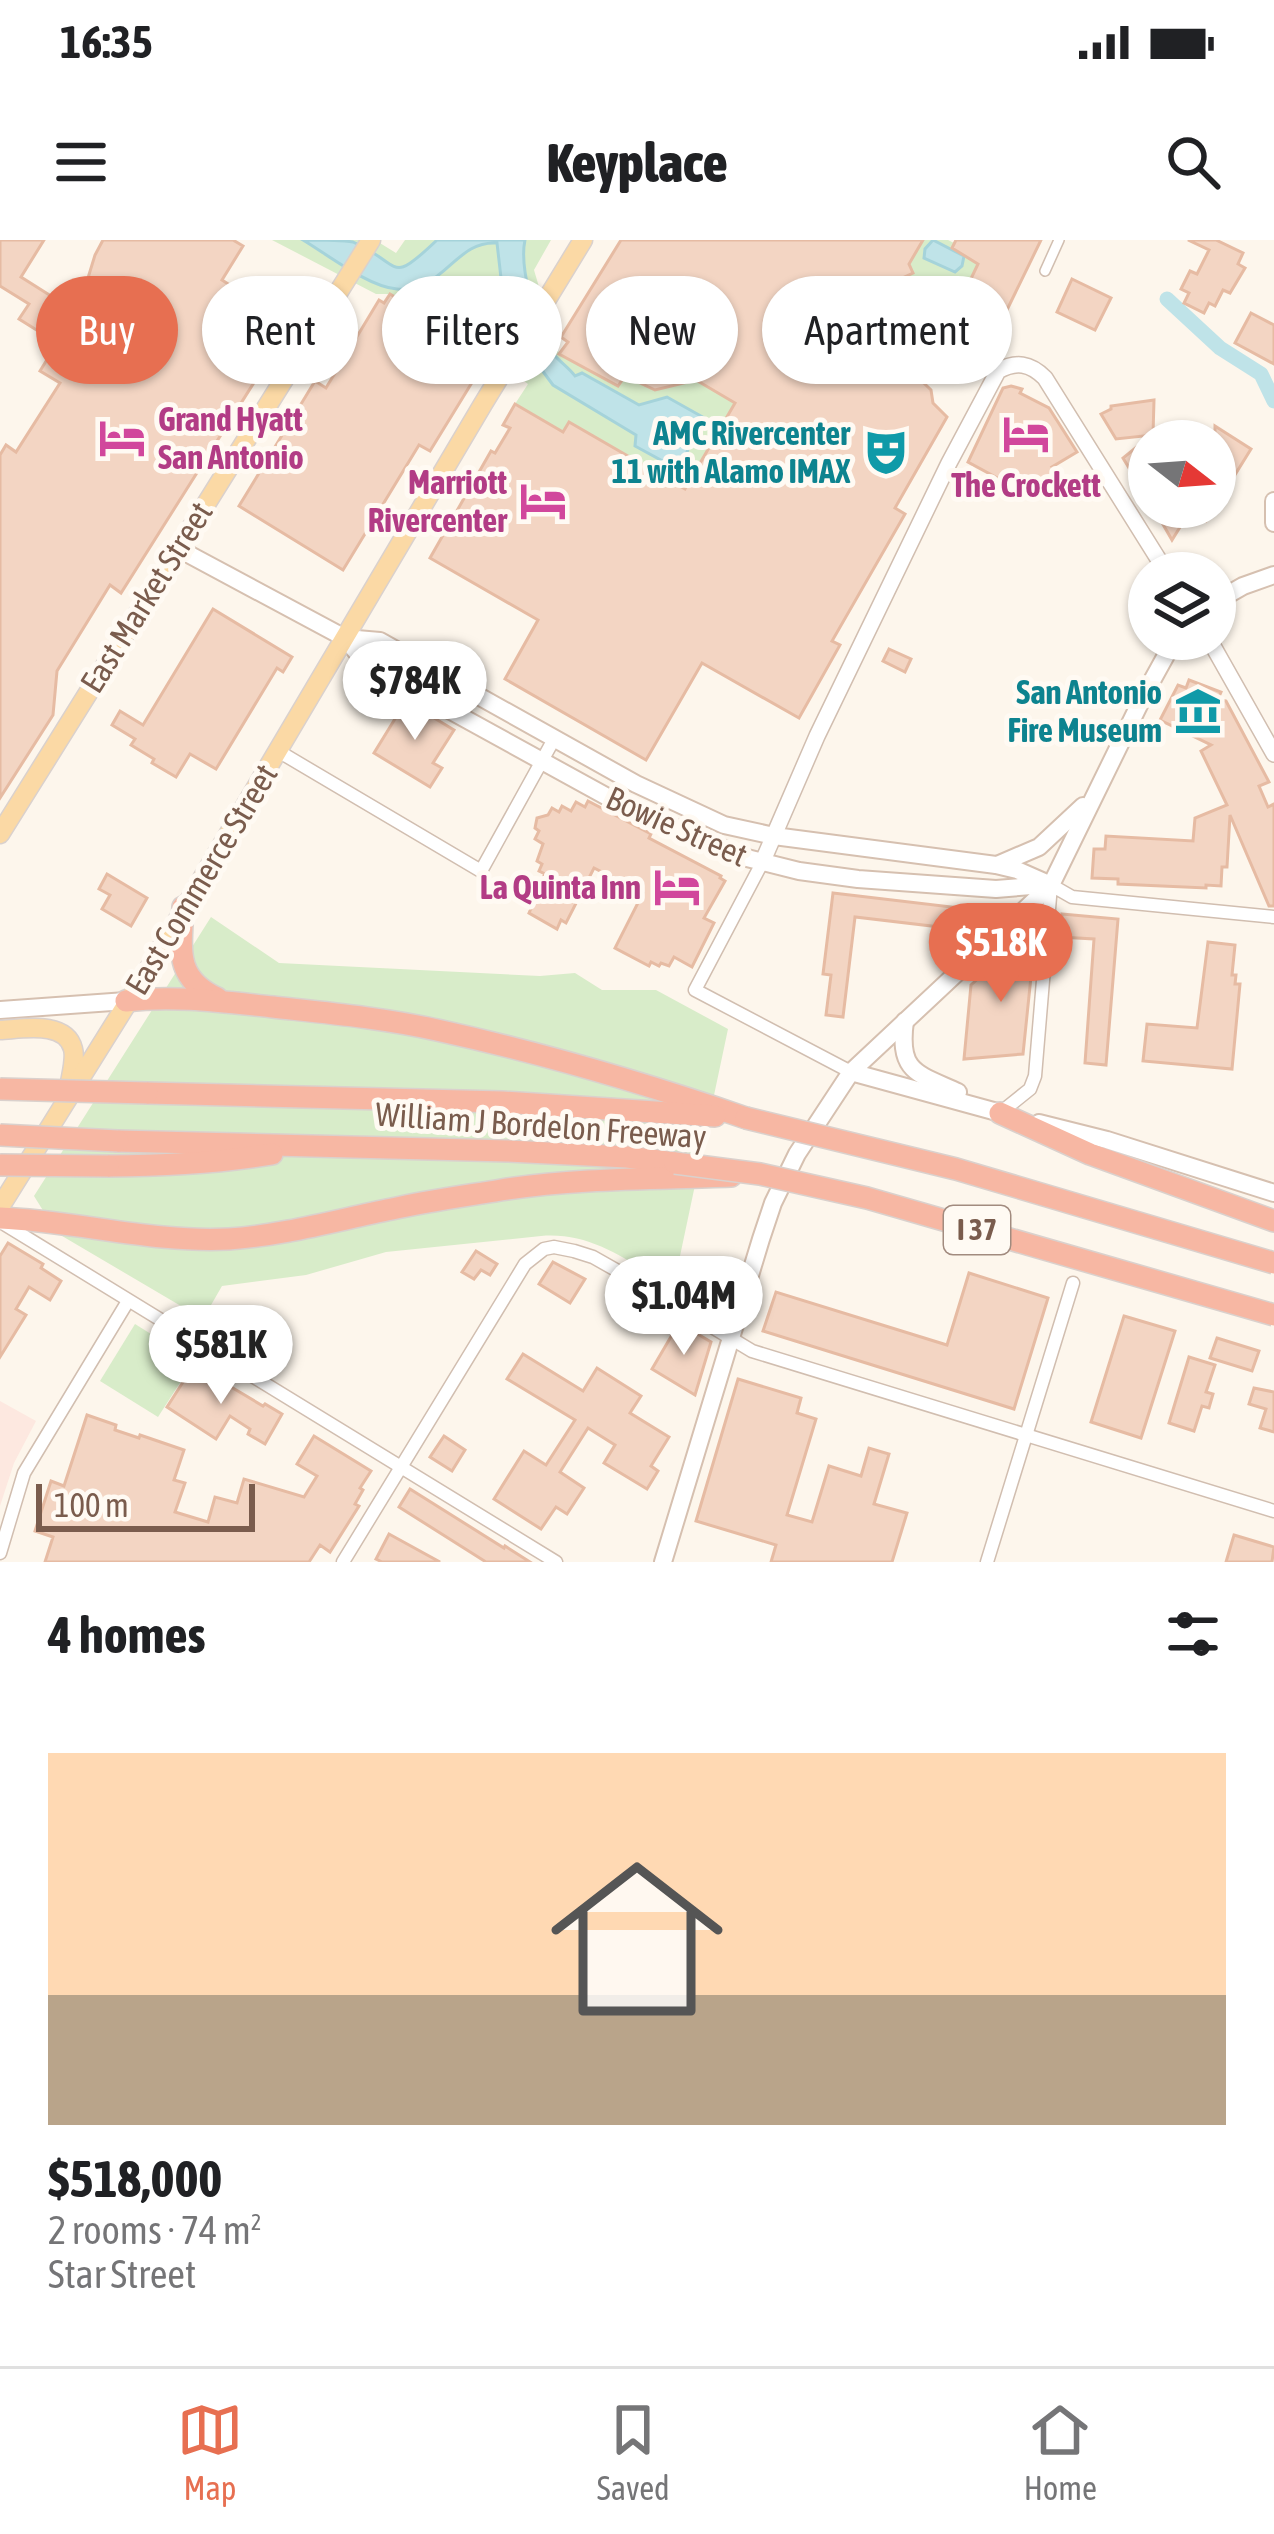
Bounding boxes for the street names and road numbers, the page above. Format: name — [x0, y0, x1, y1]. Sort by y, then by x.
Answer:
street label: East Market Street — [72, 495, 220, 699]
street label: East Commerce Street — [117, 757, 285, 1001]
street label: Bowie Street — [601, 778, 753, 874]
street label: William J Bordelon Freeway — [374, 1094, 708, 1156]
road number: I 37 — [944, 1206, 1010, 1254]

